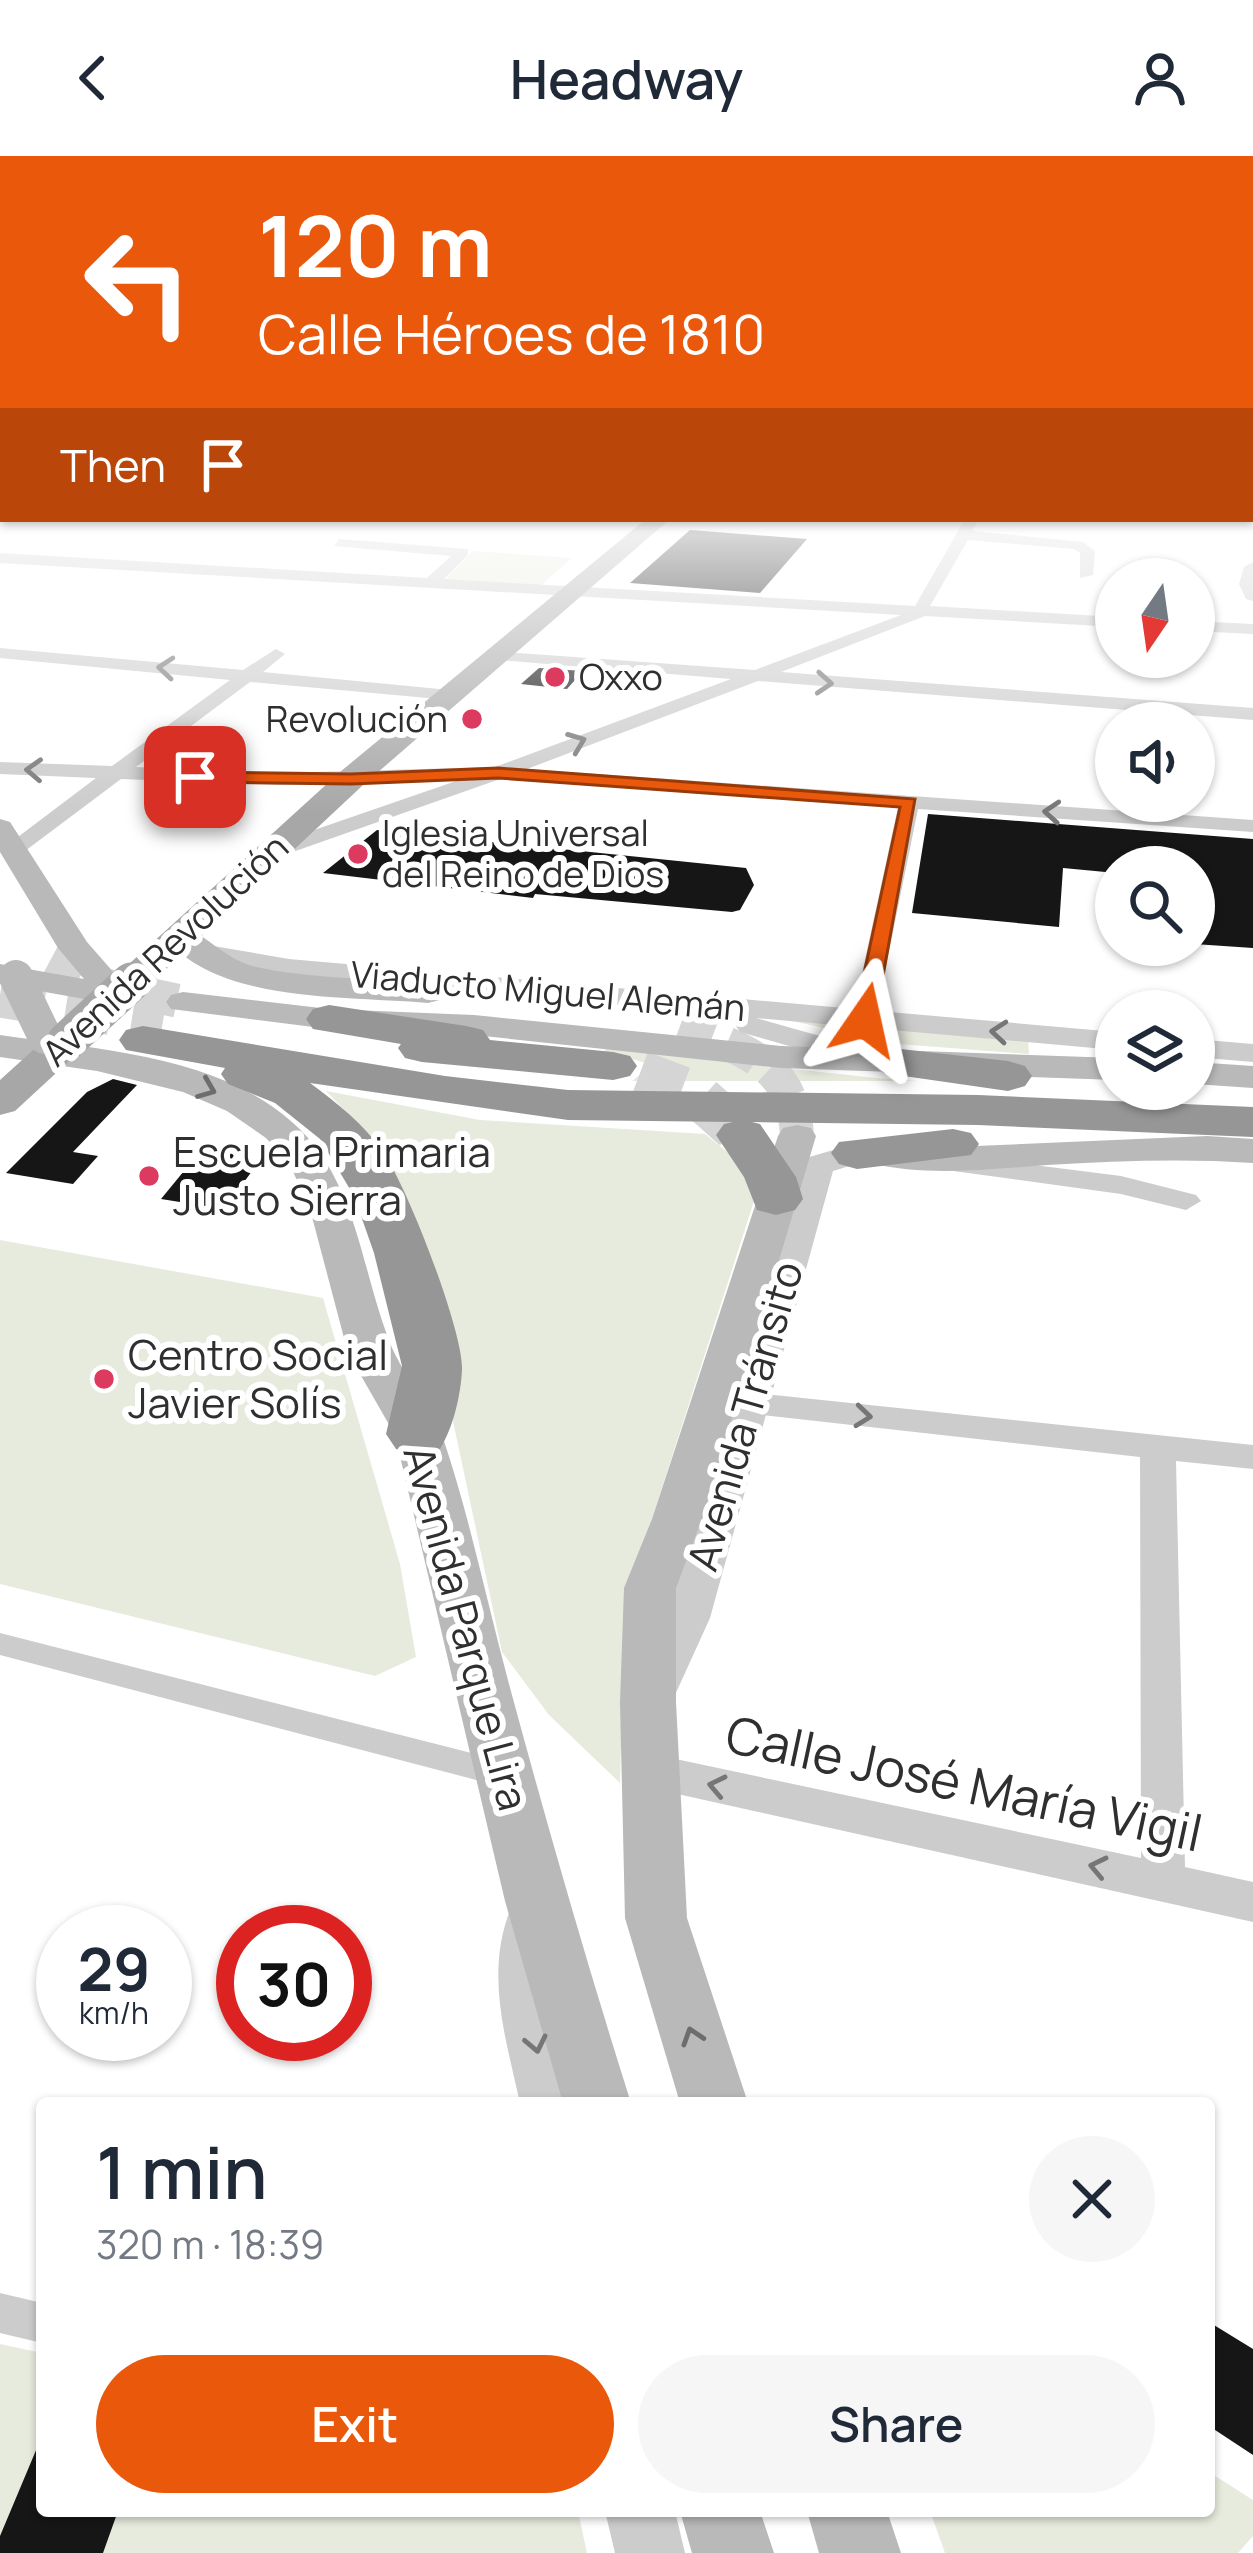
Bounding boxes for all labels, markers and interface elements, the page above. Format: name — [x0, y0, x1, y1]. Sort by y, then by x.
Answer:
text: Headway — [510, 41, 743, 115]
icon: back — [60, 45, 126, 111]
icon: person — [1127, 45, 1193, 111]
text: 120 m — [258, 187, 492, 302]
icon: left — [60, 204, 216, 360]
text: Calle Héroes de 1810 — [258, 296, 765, 370]
icon: arrive — [190, 432, 256, 498]
text: Then — [60, 434, 166, 496]
north arrow — [1095, 558, 1215, 678]
map controls — [1095, 558, 1215, 1110]
place label: Oxxo — [579, 652, 663, 701]
one-way arrow — [157, 656, 176, 681]
marker: Oxxo — [542, 664, 568, 690]
one-way arrow — [815, 669, 834, 695]
place label: Revolución — [266, 694, 448, 743]
button: sound — [1095, 702, 1215, 822]
marker: Revolución — [459, 706, 485, 732]
pin — [144, 726, 246, 828]
one-way arrow — [566, 731, 587, 756]
icon: arrive — [162, 744, 228, 810]
one-way arrow — [24, 757, 43, 783]
one-way arrow — [1043, 800, 1062, 826]
place label: Iglesia Universal del Reino de Dios — [382, 808, 664, 898]
street label: Avenida Revolución — [31, 823, 298, 1077]
marker: Iglesia Universal del Reino de Dios — [345, 841, 371, 867]
button: search — [1095, 846, 1215, 966]
street label: Viaducto Miguel Alemán — [349, 949, 747, 1032]
position arrow — [802, 957, 928, 1083]
button: layers — [1095, 990, 1215, 1110]
one-way arrow — [989, 1019, 1008, 1045]
one-way arrow — [195, 1075, 216, 1099]
place label: Escuela Primaria Justo Sierra — [173, 1122, 491, 1228]
marker: Escuela Primaria Justo Sierra — [136, 1163, 162, 1189]
street label: Avenida Tránsito — [672, 1254, 816, 1577]
place label: Centro Social Javier Solís — [128, 1325, 388, 1431]
marker: Centro Social Javier Solís — [91, 1366, 117, 1392]
one-way arrow — [854, 1403, 873, 1428]
street label: Avenida Parque Lira — [390, 1439, 544, 1816]
street label: Calle José María Vigil — [720, 1698, 1209, 1867]
one-way arrow — [707, 1774, 727, 1799]
one-way arrow — [1088, 1855, 1108, 1881]
speed limit sign: 30 — [216, 1905, 372, 2061]
text: 29 — [77, 1927, 151, 2009]
text: km/h — [79, 1992, 149, 2033]
one-way arrow — [682, 2026, 707, 2047]
one-way arrow — [522, 2033, 547, 2053]
text: 1 min — [96, 2122, 268, 2221]
button: close — [1029, 2136, 1155, 2262]
text: 320 m · 18:39 — [96, 2217, 324, 2271]
button: Exit — [96, 2355, 614, 2493]
button: Share — [638, 2355, 1155, 2493]

